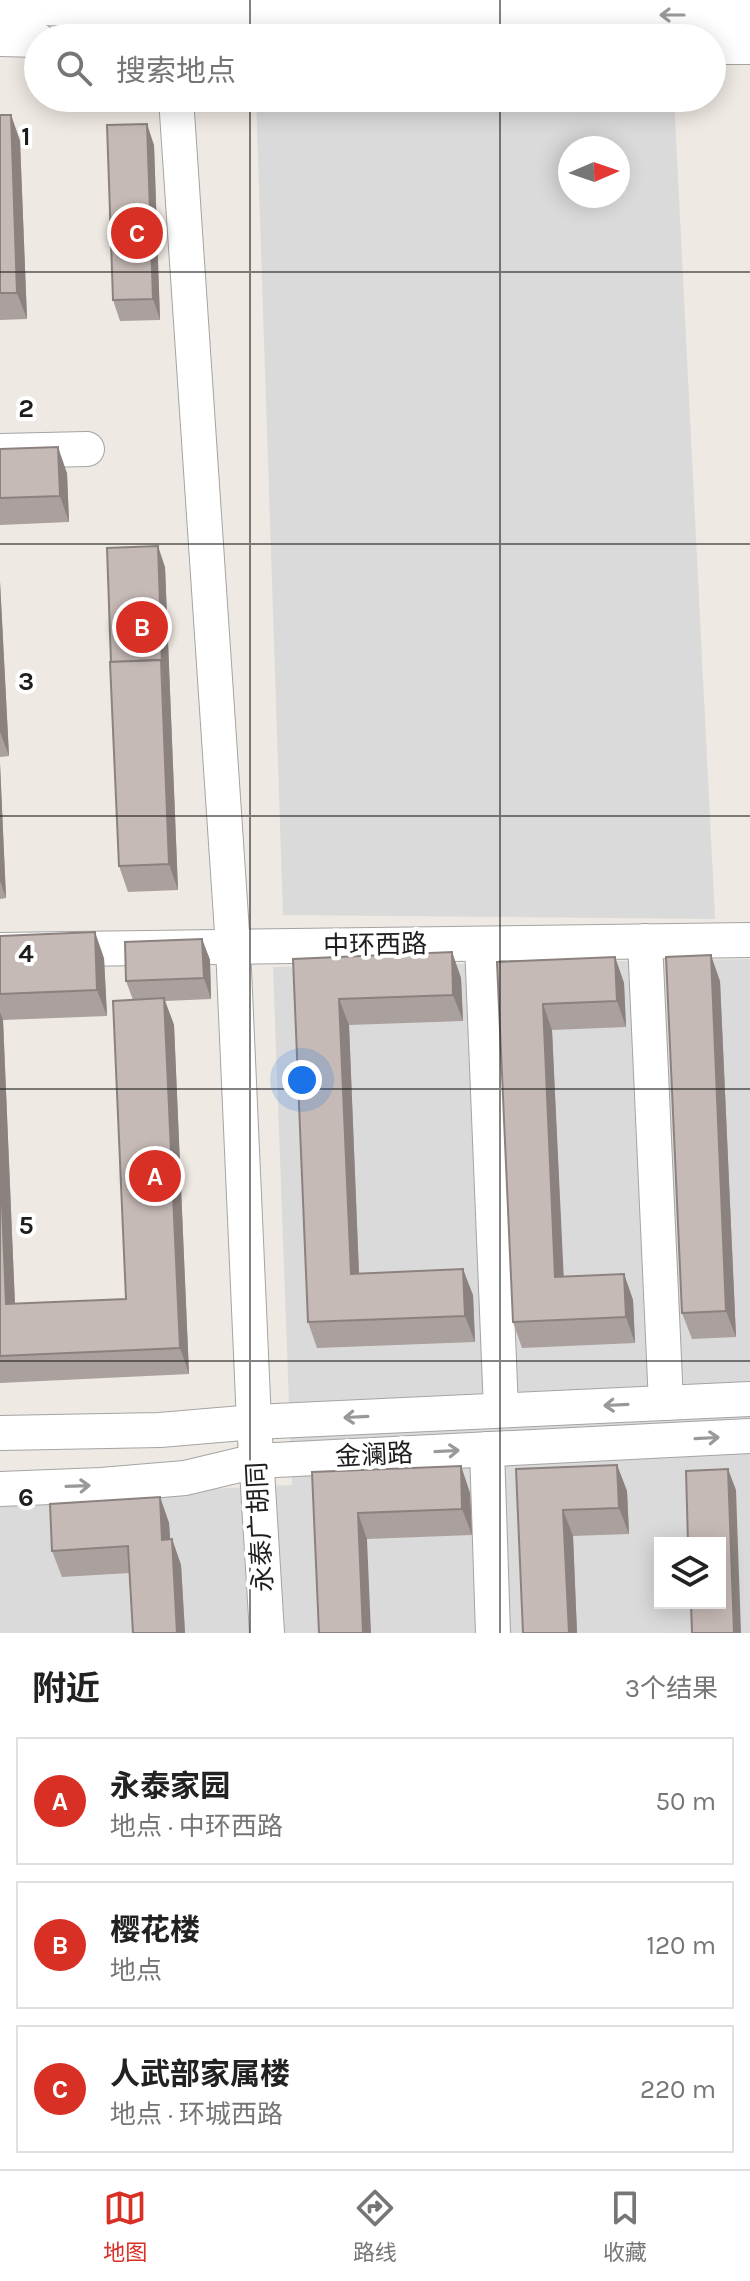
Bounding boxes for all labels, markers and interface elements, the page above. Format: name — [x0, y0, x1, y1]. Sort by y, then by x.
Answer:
one-way arrow — [659, 7, 686, 23]
search box — [24, 24, 726, 112]
icon: search — [52, 46, 96, 90]
text: 搜索地点 — [116, 53, 236, 89]
text: 1 — [21, 121, 31, 152]
north arrow — [558, 136, 630, 208]
pin: C — [111, 203, 163, 263]
text: 2 — [18, 393, 34, 424]
pin: B — [116, 597, 168, 657]
text: 3 — [18, 666, 34, 697]
street label: 中环西路 — [323, 929, 427, 961]
text: 4 — [18, 938, 34, 969]
your location — [282, 1060, 322, 1100]
pin: A — [129, 1146, 181, 1206]
text: 5 — [18, 1210, 34, 1241]
one-way arrow — [603, 1398, 630, 1413]
one-way arrow — [343, 1410, 370, 1425]
one-way arrow — [693, 1430, 720, 1445]
street label: 金澜路 — [334, 1437, 414, 1473]
one-way arrow — [433, 1443, 460, 1458]
street label: 永泰广胡同 — [241, 1461, 279, 1593]
one-way arrow — [64, 1478, 91, 1493]
text: 6 — [18, 1482, 34, 1513]
map controls — [654, 1537, 726, 1609]
button: layers — [654, 1537, 726, 1609]
text: 附近 — [32, 1669, 100, 1709]
text: 3个结果 — [625, 1673, 718, 1704]
text: 永泰家园 — [110, 1768, 230, 1804]
text: A — [52, 1786, 68, 1817]
text: 50 m — [655, 1786, 716, 1817]
text: 地点 · 中环西路 — [110, 1811, 283, 1842]
text: 樱花楼 — [110, 1912, 200, 1948]
text: B — [52, 1930, 68, 1961]
text: 120 m — [646, 1930, 716, 1961]
text: 地点 — [110, 1955, 162, 1986]
text: 人武部家属楼 — [110, 2056, 290, 2092]
text: C — [52, 2074, 68, 2105]
text: 220 m — [640, 2074, 716, 2105]
text: 地点 · 环城西路 — [110, 2099, 283, 2130]
tab: 地图 — [103, 2186, 147, 2266]
tab: 路线 — [353, 2186, 397, 2266]
tab: 收藏 — [603, 2186, 647, 2266]

